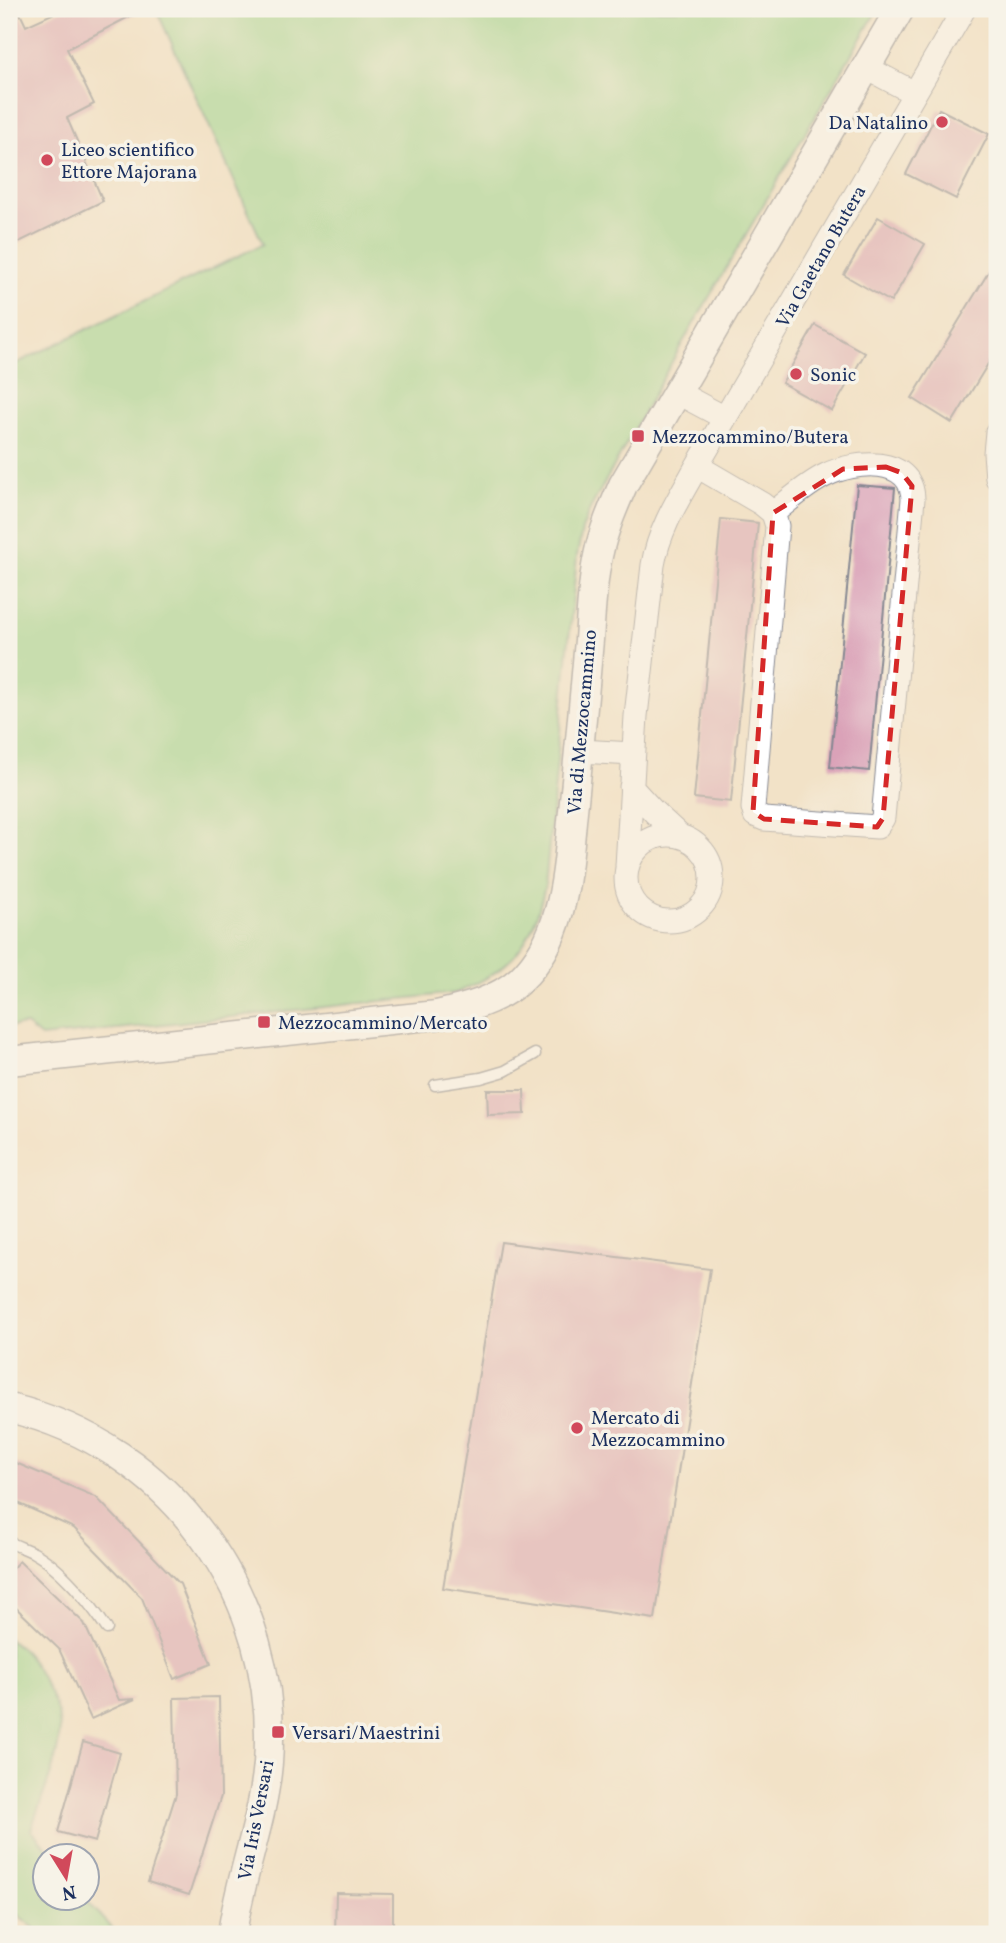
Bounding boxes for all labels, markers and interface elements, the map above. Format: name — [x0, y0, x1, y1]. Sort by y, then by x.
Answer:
place label: Da Natalino — [829, 111, 928, 137]
marker: Da Natalino — [934, 114, 950, 130]
place label: Liceo scientifico Ettore Majorana — [61, 138, 197, 186]
marker: Liceo scientifico Ettore Majorana — [39, 152, 55, 168]
street label: Via Gaetano Butera — [770, 181, 873, 333]
place label: Sonic — [810, 363, 856, 389]
marker: Sonic — [788, 366, 804, 382]
place label: Mezzocammino/Butera — [652, 425, 849, 451]
marker: Mezzocammino/Butera — [630, 428, 646, 444]
street label: Via di Mezzocammino — [562, 629, 604, 816]
place label: Mezzocammino/Mercato — [278, 1011, 488, 1037]
marker: Mezzocammino/Mercato — [256, 1014, 272, 1030]
place label: Mercato di Mezzocammino — [591, 1406, 725, 1454]
marker: Mercato di Mezzocammino — [569, 1420, 585, 1436]
place label: Versari/Maestrini — [292, 1721, 440, 1747]
marker: Versari/Maestrini — [270, 1724, 286, 1740]
street label: Via Iris Versari — [233, 1758, 281, 1883]
north arrow — [32, 1842, 102, 1912]
text: N — [59, 1878, 78, 1906]

